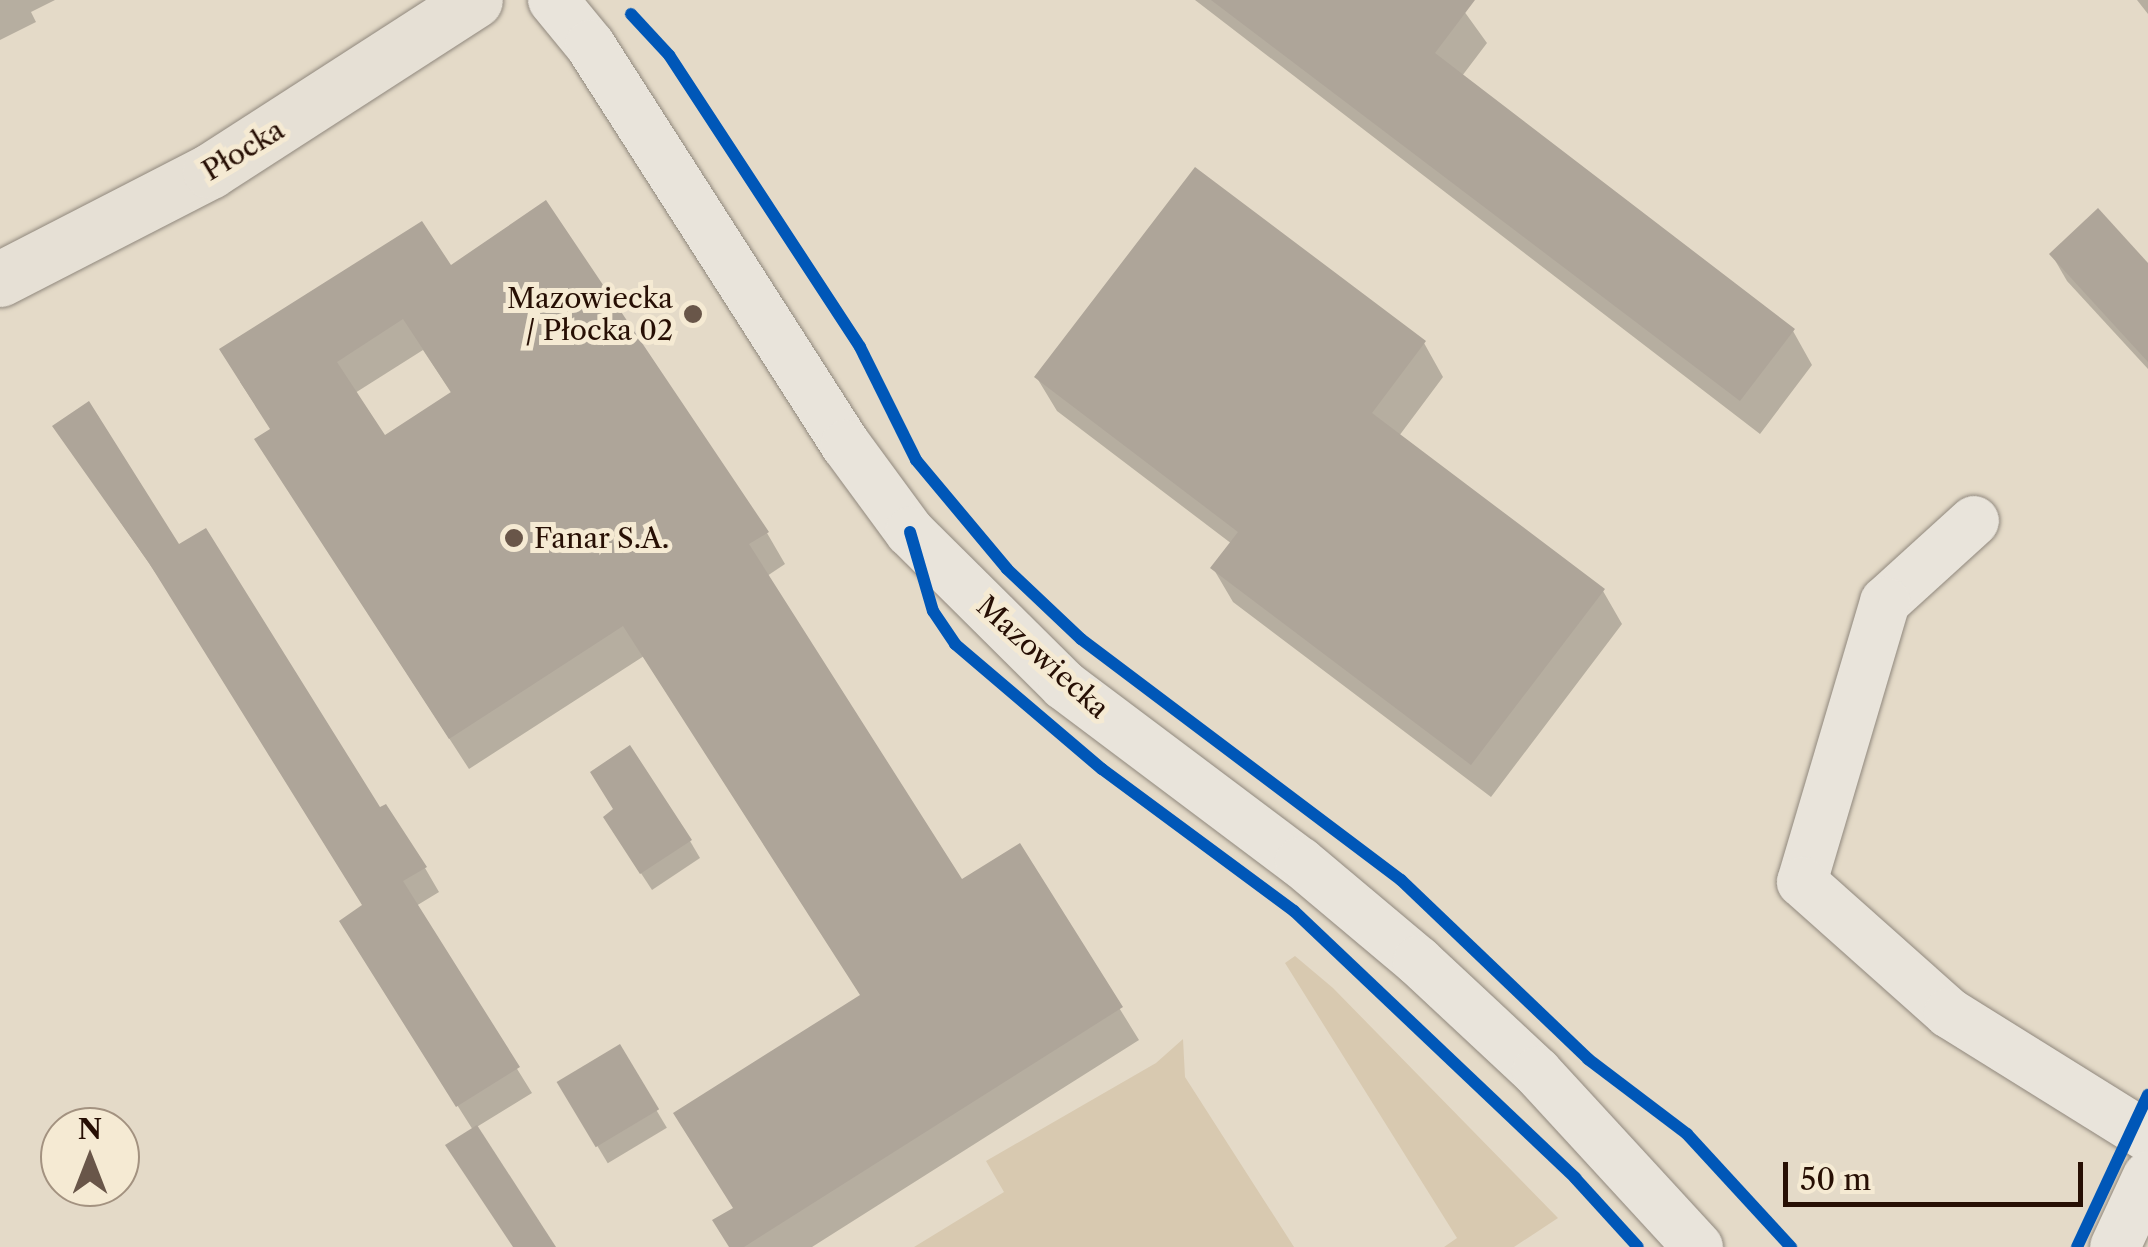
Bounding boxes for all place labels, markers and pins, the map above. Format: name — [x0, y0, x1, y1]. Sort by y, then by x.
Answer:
place label: Mazowiecka / Płocka 02 — [507, 281, 673, 347]
marker: Mazowiecka / Płocka 02 — [682, 303, 704, 325]
place label: Fanar S.A. — [534, 521, 670, 555]
marker: Fanar S.A. — [503, 527, 525, 549]

